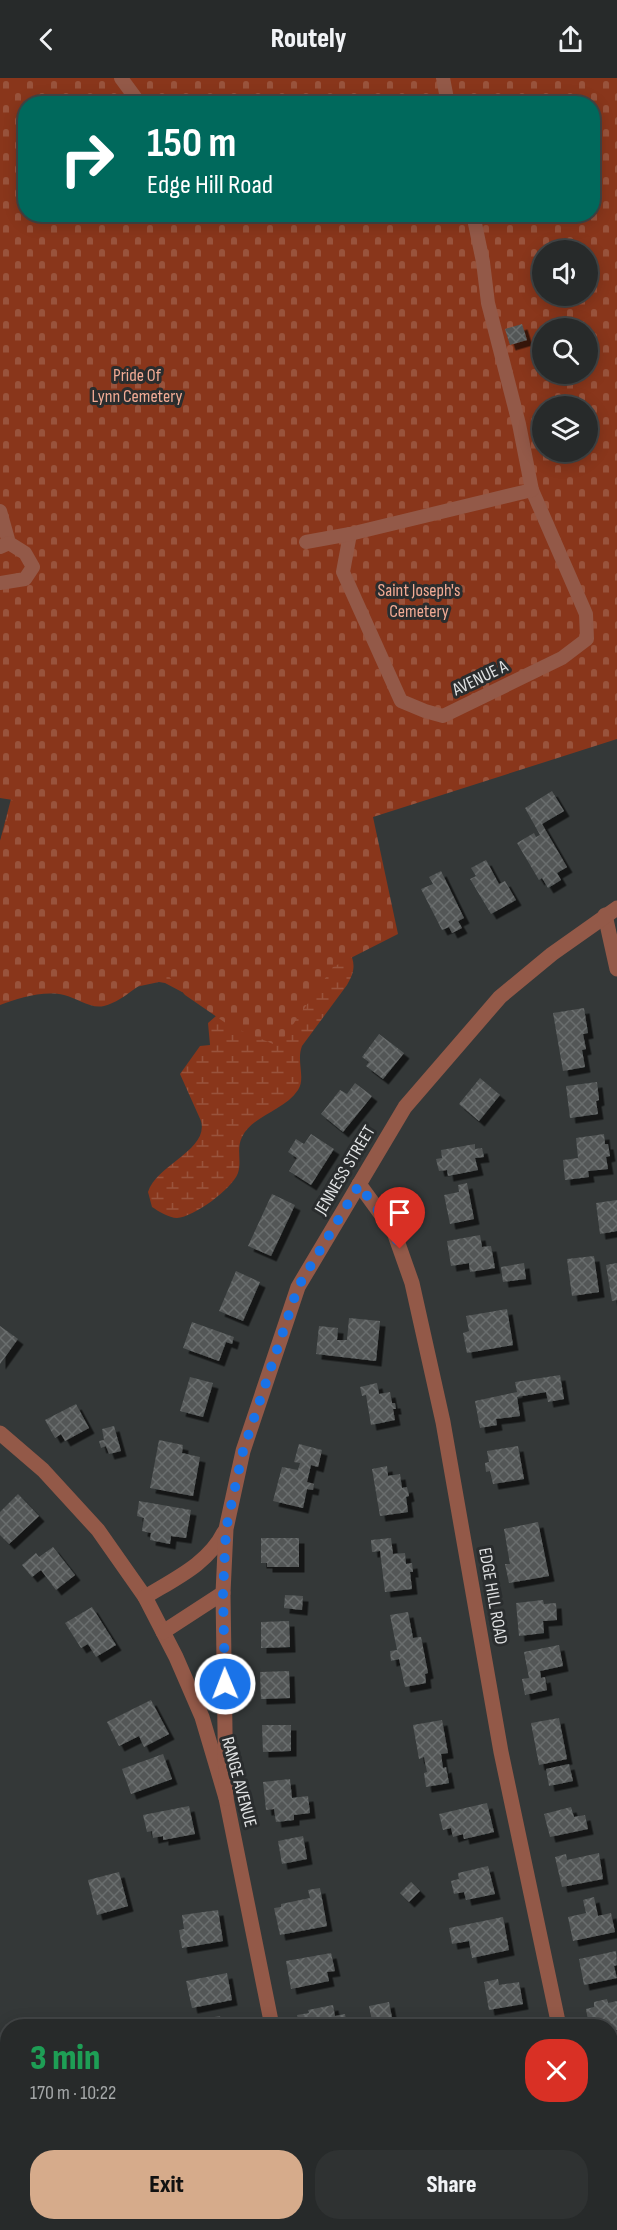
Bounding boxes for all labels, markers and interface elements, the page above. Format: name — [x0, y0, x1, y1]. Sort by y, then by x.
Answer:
icon: back — [30, 23, 63, 56]
text: Routely — [271, 23, 346, 55]
icon: share — [554, 23, 587, 56]
text: 150 m — [147, 118, 236, 169]
icon: right — [48, 120, 126, 198]
text: Edge Hill Road — [147, 169, 273, 201]
map controls — [532, 240, 598, 462]
button: sound — [532, 240, 598, 306]
button: search — [532, 318, 598, 384]
park label: Pride Of Lynn Cemetery — [92, 365, 182, 407]
button: layers — [532, 396, 598, 462]
park label: Saint Joseph's Cemetery — [378, 580, 460, 622]
street label: AVENUE A — [448, 656, 511, 701]
street label: JENNESS STREET — [310, 1122, 380, 1219]
pin — [374, 1187, 425, 1249]
icon: arrive — [383, 1196, 416, 1229]
street label: EDGE HILL ROAD — [474, 1546, 512, 1646]
position arrow — [193, 1652, 257, 1716]
street label: RANGE AVENUE — [217, 1735, 261, 1829]
text: 3 min — [30, 2037, 100, 2080]
button: close — [525, 2039, 588, 2102]
text: 170 m · 10:22 — [30, 2081, 116, 2105]
button: Exit — [30, 2150, 303, 2219]
button: Share — [315, 2150, 588, 2219]

